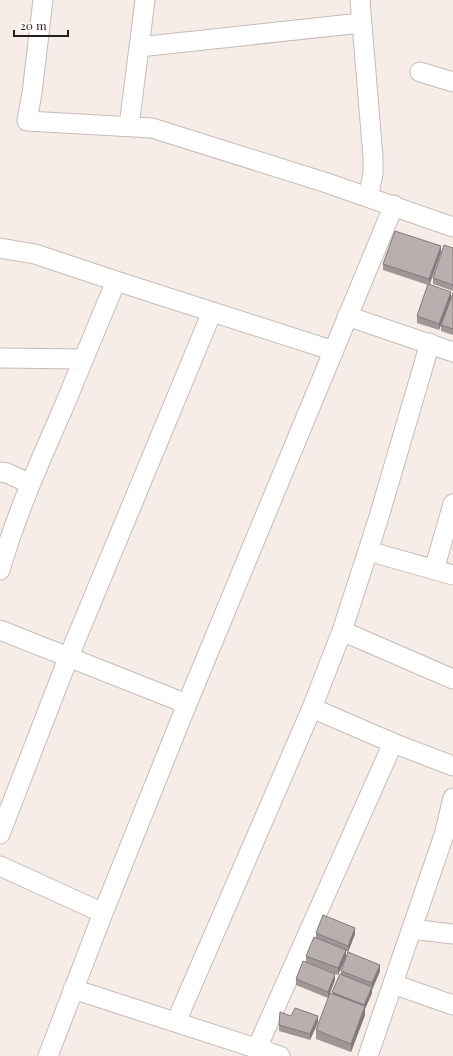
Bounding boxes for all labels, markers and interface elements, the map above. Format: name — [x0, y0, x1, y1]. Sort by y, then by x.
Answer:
scale bar — [14, 12, 68, 38]
text: 20 m — [20, 17, 47, 33]

